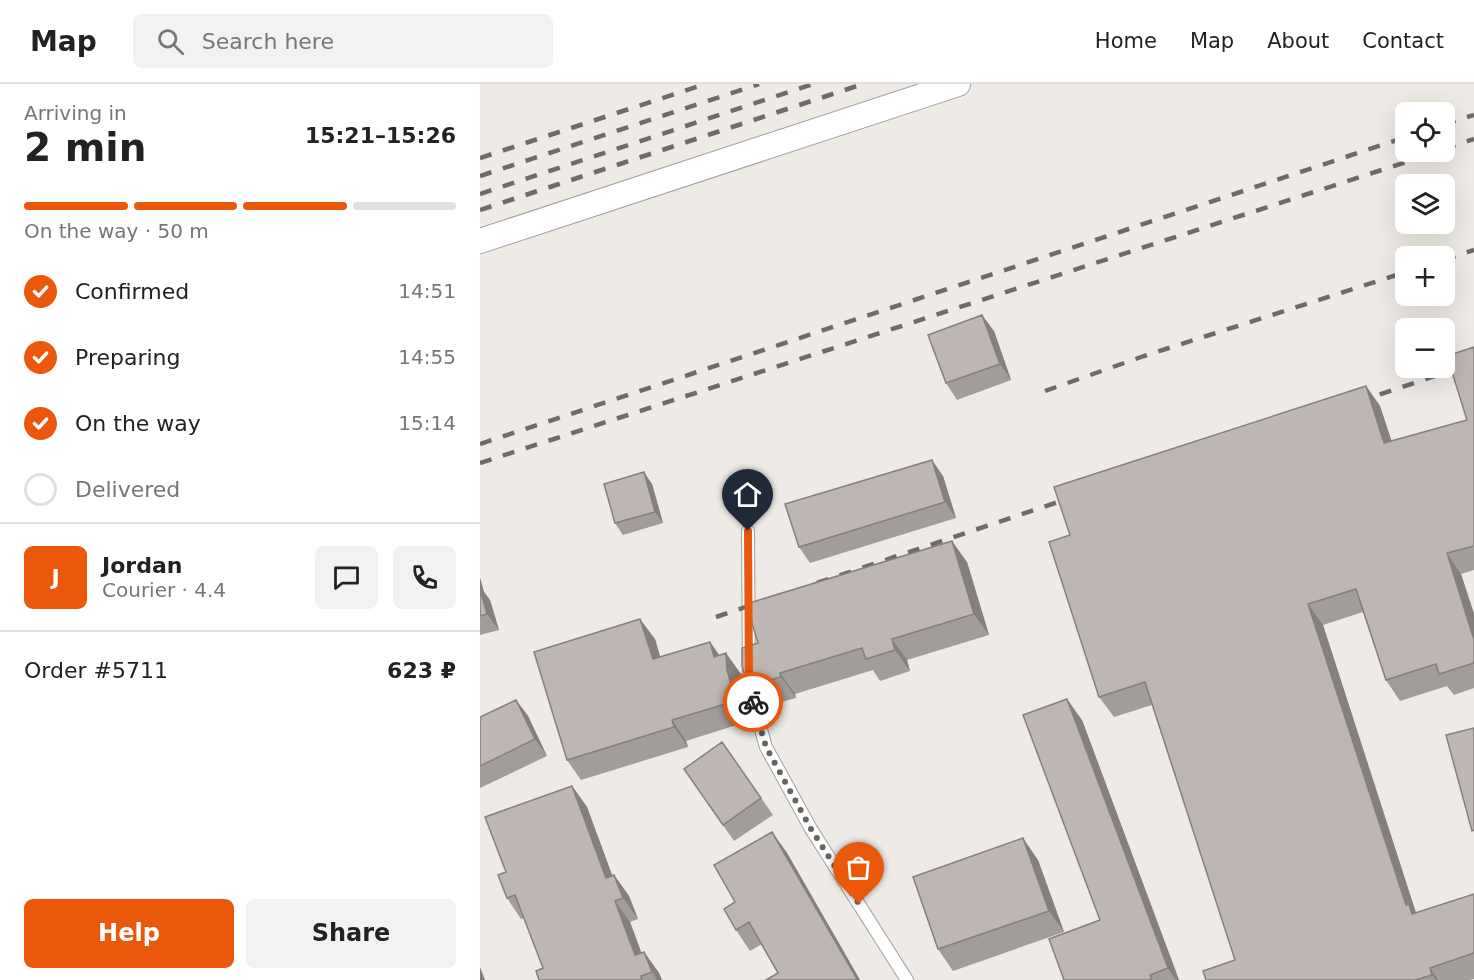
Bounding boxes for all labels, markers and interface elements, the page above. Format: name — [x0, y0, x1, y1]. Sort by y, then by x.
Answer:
search box — [133, 14, 553, 68]
text: Map — [30, 25, 97, 58]
icon: search — [154, 25, 187, 58]
text: Search here — [202, 29, 334, 54]
text: Home — [1095, 29, 1157, 53]
text: Map — [1190, 29, 1234, 53]
text: About — [1267, 29, 1329, 53]
text: Contact — [1362, 29, 1444, 53]
text: Arriving in — [24, 101, 127, 125]
map controls — [1395, 102, 1455, 378]
button: locate — [1395, 102, 1455, 162]
text: 15:21–15:26 — [305, 123, 456, 148]
text: 2 min — [24, 125, 146, 170]
button: layers — [1395, 174, 1455, 234]
text: On the way · 50 m — [24, 219, 209, 243]
button: + — [1395, 246, 1455, 306]
icon: check — [24, 275, 57, 308]
text: Confirmed — [75, 279, 189, 304]
text: 14:51 — [398, 279, 456, 303]
button: − — [1395, 318, 1455, 378]
icon: check — [24, 341, 57, 374]
text: Preparing — [75, 345, 181, 370]
text: 14:55 — [398, 345, 456, 369]
icon: check — [24, 407, 57, 440]
text: On the way — [75, 411, 201, 436]
text: 15:14 — [398, 411, 456, 435]
pin — [722, 469, 773, 531]
text: Delivered — [75, 477, 180, 502]
icon: home — [731, 478, 764, 511]
button: chat — [315, 546, 378, 609]
button: phone — [393, 546, 456, 609]
text: Jordan — [102, 553, 182, 578]
text: J — [51, 565, 60, 590]
text: Courier · 4.4 — [102, 578, 226, 602]
text: Order #5711 — [24, 658, 168, 683]
text: 623 ₽ — [387, 658, 456, 683]
courier — [723, 672, 783, 732]
icon: bike — [737, 686, 770, 719]
pin — [833, 842, 884, 904]
icon: bag — [842, 851, 875, 884]
button: Help — [24, 899, 234, 968]
button: Share — [246, 899, 456, 968]

